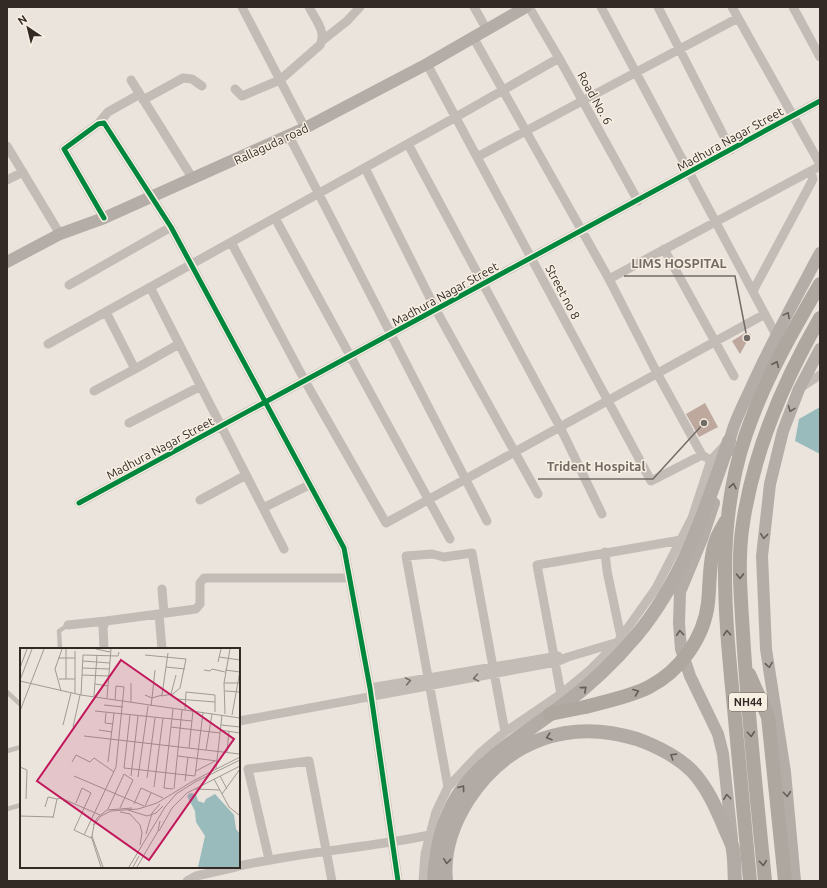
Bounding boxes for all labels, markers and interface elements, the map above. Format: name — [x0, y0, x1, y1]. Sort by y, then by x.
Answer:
north arrow — [8, 8, 48, 48]
text: N — [15, 13, 29, 27]
street label: Road No. 6 — [575, 69, 615, 127]
street label: Madhura Nagar Street — [675, 104, 786, 174]
street label: Rallaguda road — [232, 121, 310, 167]
callout: LIMS HOSPITAL — [624, 251, 735, 276]
text: LIMS HOSPITAL — [631, 256, 727, 270]
street label: Madhura Nagar Street — [390, 259, 501, 329]
street label: Street no 8 — [543, 263, 583, 322]
one-way arrow — [782, 312, 789, 319]
one-way arrow — [771, 361, 779, 368]
one-way arrow — [788, 406, 796, 413]
street label: Madhura Nagar Street — [104, 414, 216, 482]
callout: Trident Hospital — [538, 454, 653, 479]
text: Trident Hospital — [547, 459, 645, 473]
one-way arrow — [729, 483, 737, 489]
one-way arrow — [760, 533, 769, 539]
one-way arrow — [736, 573, 744, 579]
one-way arrow — [675, 630, 684, 636]
one-way arrow — [723, 630, 731, 636]
inset map — [20, 648, 240, 868]
one-way arrow — [764, 662, 773, 668]
one-way arrow — [472, 673, 479, 682]
one-way arrow — [405, 677, 411, 686]
one-way arrow — [579, 686, 587, 693]
one-way arrow — [633, 689, 640, 697]
road number: NH44 — [729, 693, 767, 711]
one-way arrow — [747, 731, 756, 737]
one-way arrow — [545, 732, 552, 741]
one-way arrow — [670, 754, 677, 761]
one-way arrow — [457, 785, 465, 792]
one-way arrow — [783, 791, 792, 797]
one-way arrow — [722, 793, 731, 800]
one-way arrow — [442, 858, 451, 864]
one-way arrow — [759, 860, 768, 866]

